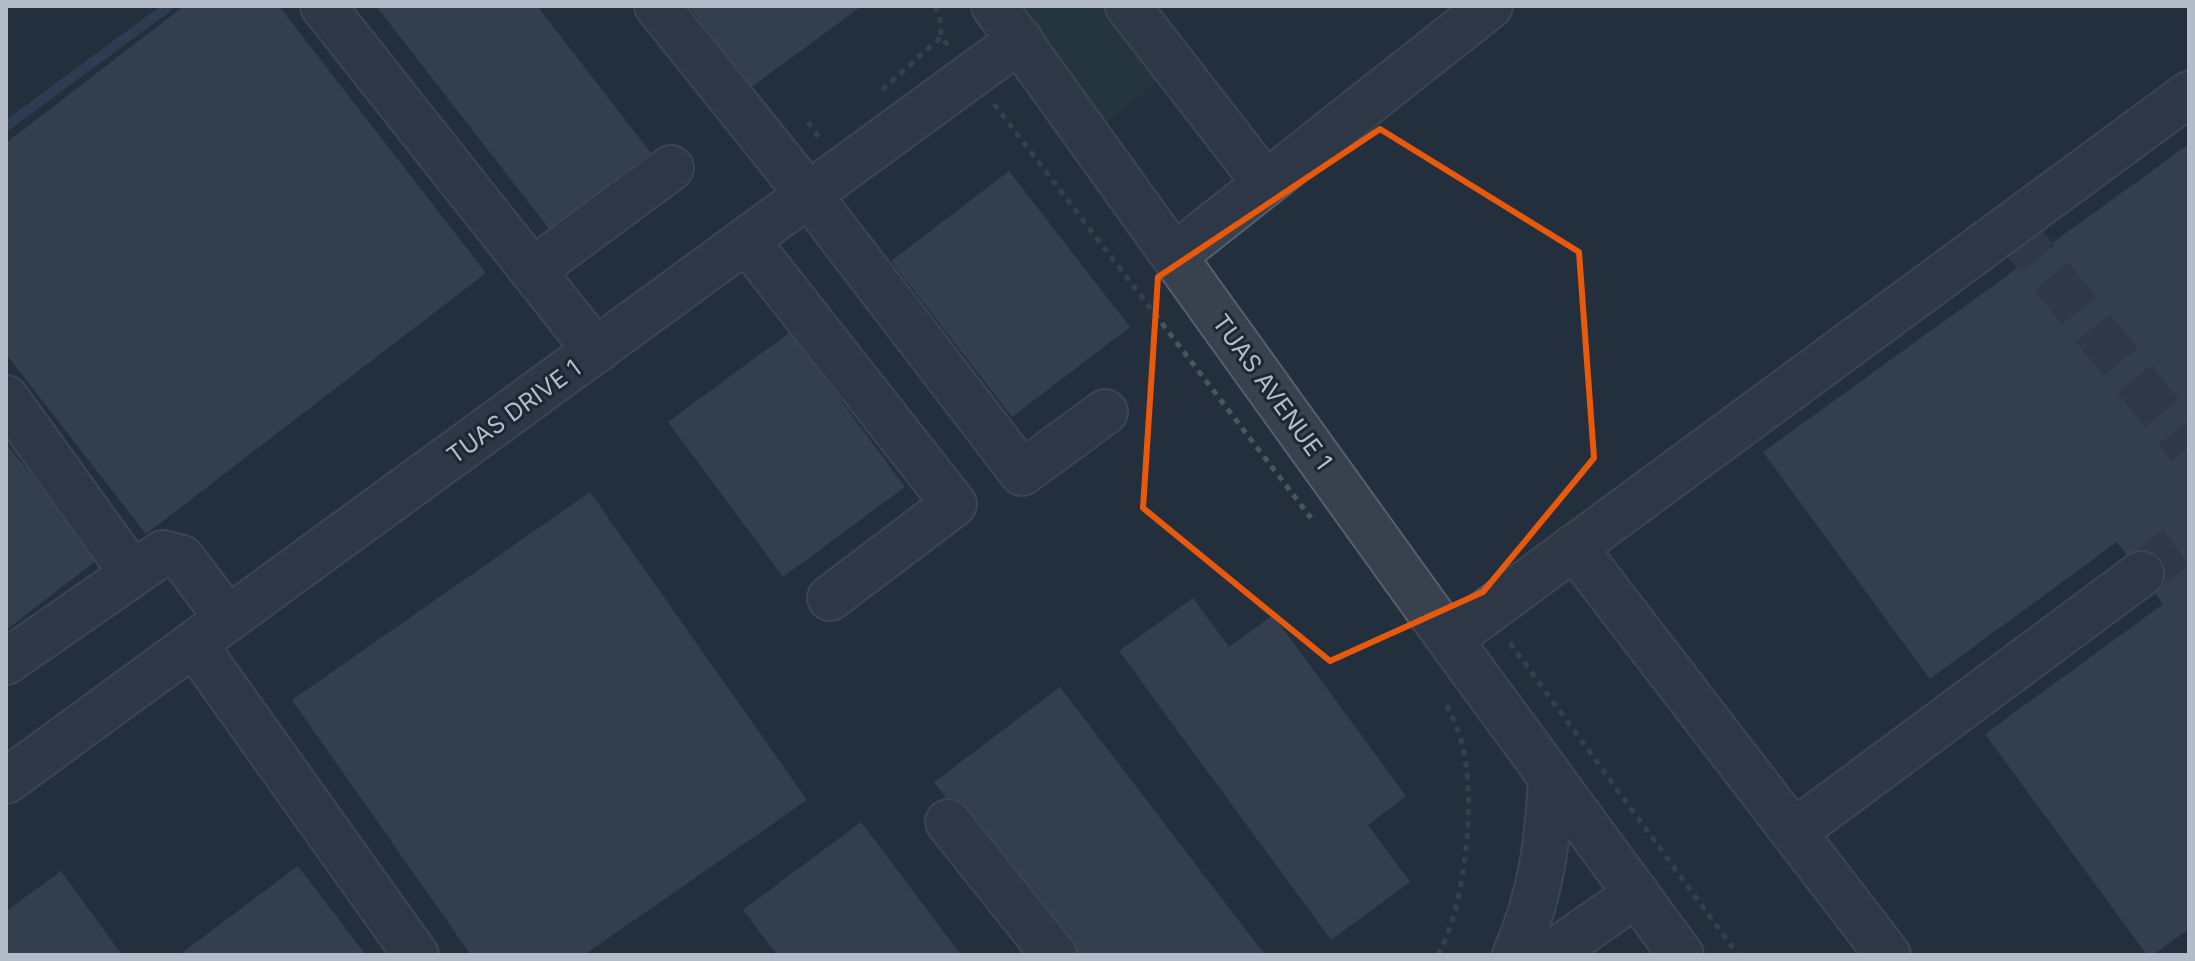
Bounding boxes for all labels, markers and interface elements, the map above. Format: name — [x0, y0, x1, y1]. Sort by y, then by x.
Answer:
street label: TUAS AVENUE 1 — [1206, 309, 1338, 475]
street label: TUAS DRIVE 1 — [441, 353, 586, 470]

